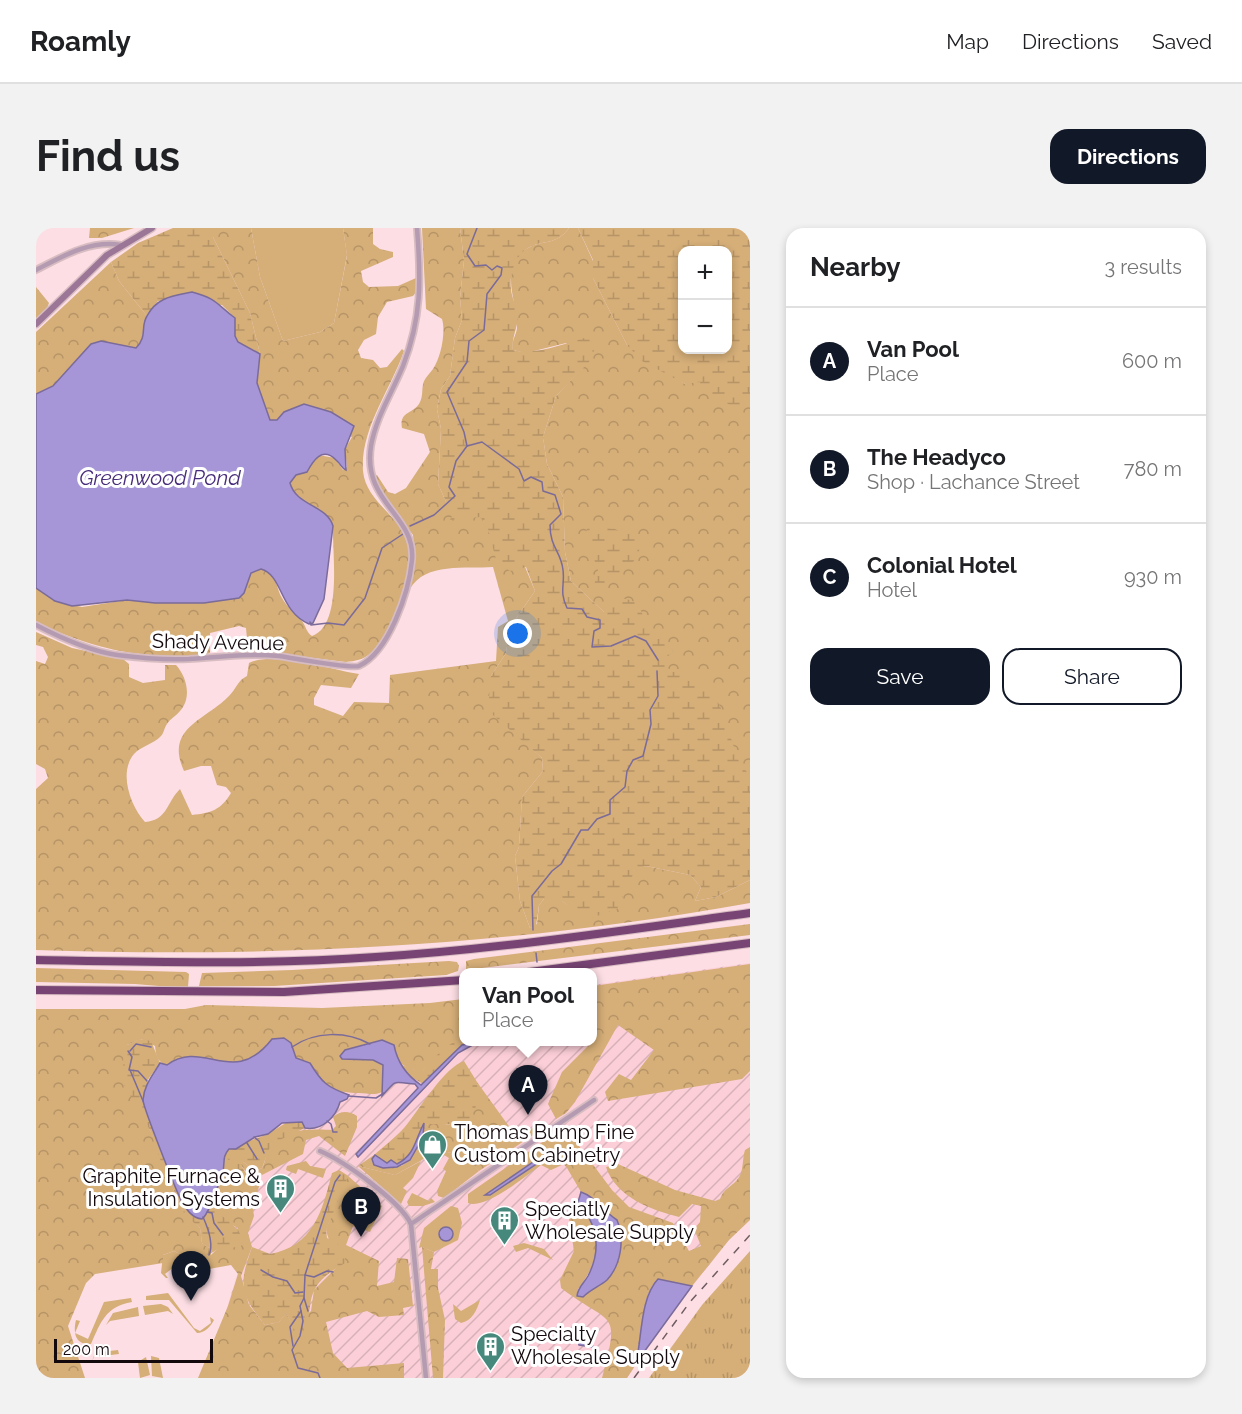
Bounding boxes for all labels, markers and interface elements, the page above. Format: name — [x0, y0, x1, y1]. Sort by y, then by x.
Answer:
text: Roamly — [30, 25, 131, 58]
text: Map — [946, 29, 989, 54]
text: Directions — [1022, 29, 1119, 54]
text: Saved — [1152, 29, 1212, 54]
button: Directions — [1050, 129, 1206, 184]
text: Find us — [36, 132, 180, 181]
map controls — [678, 246, 732, 354]
button: + — [678, 246, 732, 300]
text: Nearby — [810, 252, 900, 282]
text: 3 results — [1104, 255, 1182, 279]
button: − — [678, 300, 732, 354]
text: Van Pool — [867, 336, 959, 362]
text: A — [823, 349, 836, 373]
text: 600 m — [1122, 349, 1182, 373]
text: Place — [867, 362, 918, 386]
text: The Headyco — [867, 444, 1006, 470]
text: B — [823, 457, 836, 481]
text: 780 m — [1124, 457, 1182, 481]
water label: Greenwood Pond — [79, 465, 241, 490]
text: Shop · Lachance Street — [867, 470, 1080, 494]
text: Colonial Hotel — [867, 552, 1017, 578]
text: C — [823, 565, 836, 589]
text: 930 m — [1124, 565, 1182, 589]
text: Hotel — [867, 578, 917, 602]
your location — [503, 619, 532, 648]
street label: Shady Avenue — [152, 629, 285, 655]
button: Save — [810, 648, 990, 705]
button: Share — [1002, 648, 1182, 705]
popup — [459, 968, 597, 1046]
text: Van Pool — [482, 982, 574, 1008]
text: Place — [482, 1008, 533, 1032]
pin: A — [508, 1066, 548, 1115]
place label: Thomas Bump Fine Custom Cabinetry — [454, 1120, 635, 1167]
shop icon: Thomas Bump Fine Custom Cabinetry — [417, 1128, 449, 1170]
place label: Graphite Furnace & Insulation Systems — [82, 1164, 261, 1211]
building icon: Graphite Furnace & Insulation Systems — [265, 1172, 297, 1214]
pin: B — [342, 1188, 380, 1237]
place label: Speciatly Wholesale Supply — [525, 1197, 694, 1244]
building icon: Speciatly Wholesale Supply — [488, 1204, 520, 1246]
pin: C — [172, 1252, 210, 1301]
place label: Specialty Wholesale Supply — [511, 1322, 680, 1369]
building icon: Specialty Wholesale Supply — [474, 1330, 506, 1372]
scale bar — [54, 1336, 213, 1364]
text: 200 m — [63, 1340, 110, 1359]

